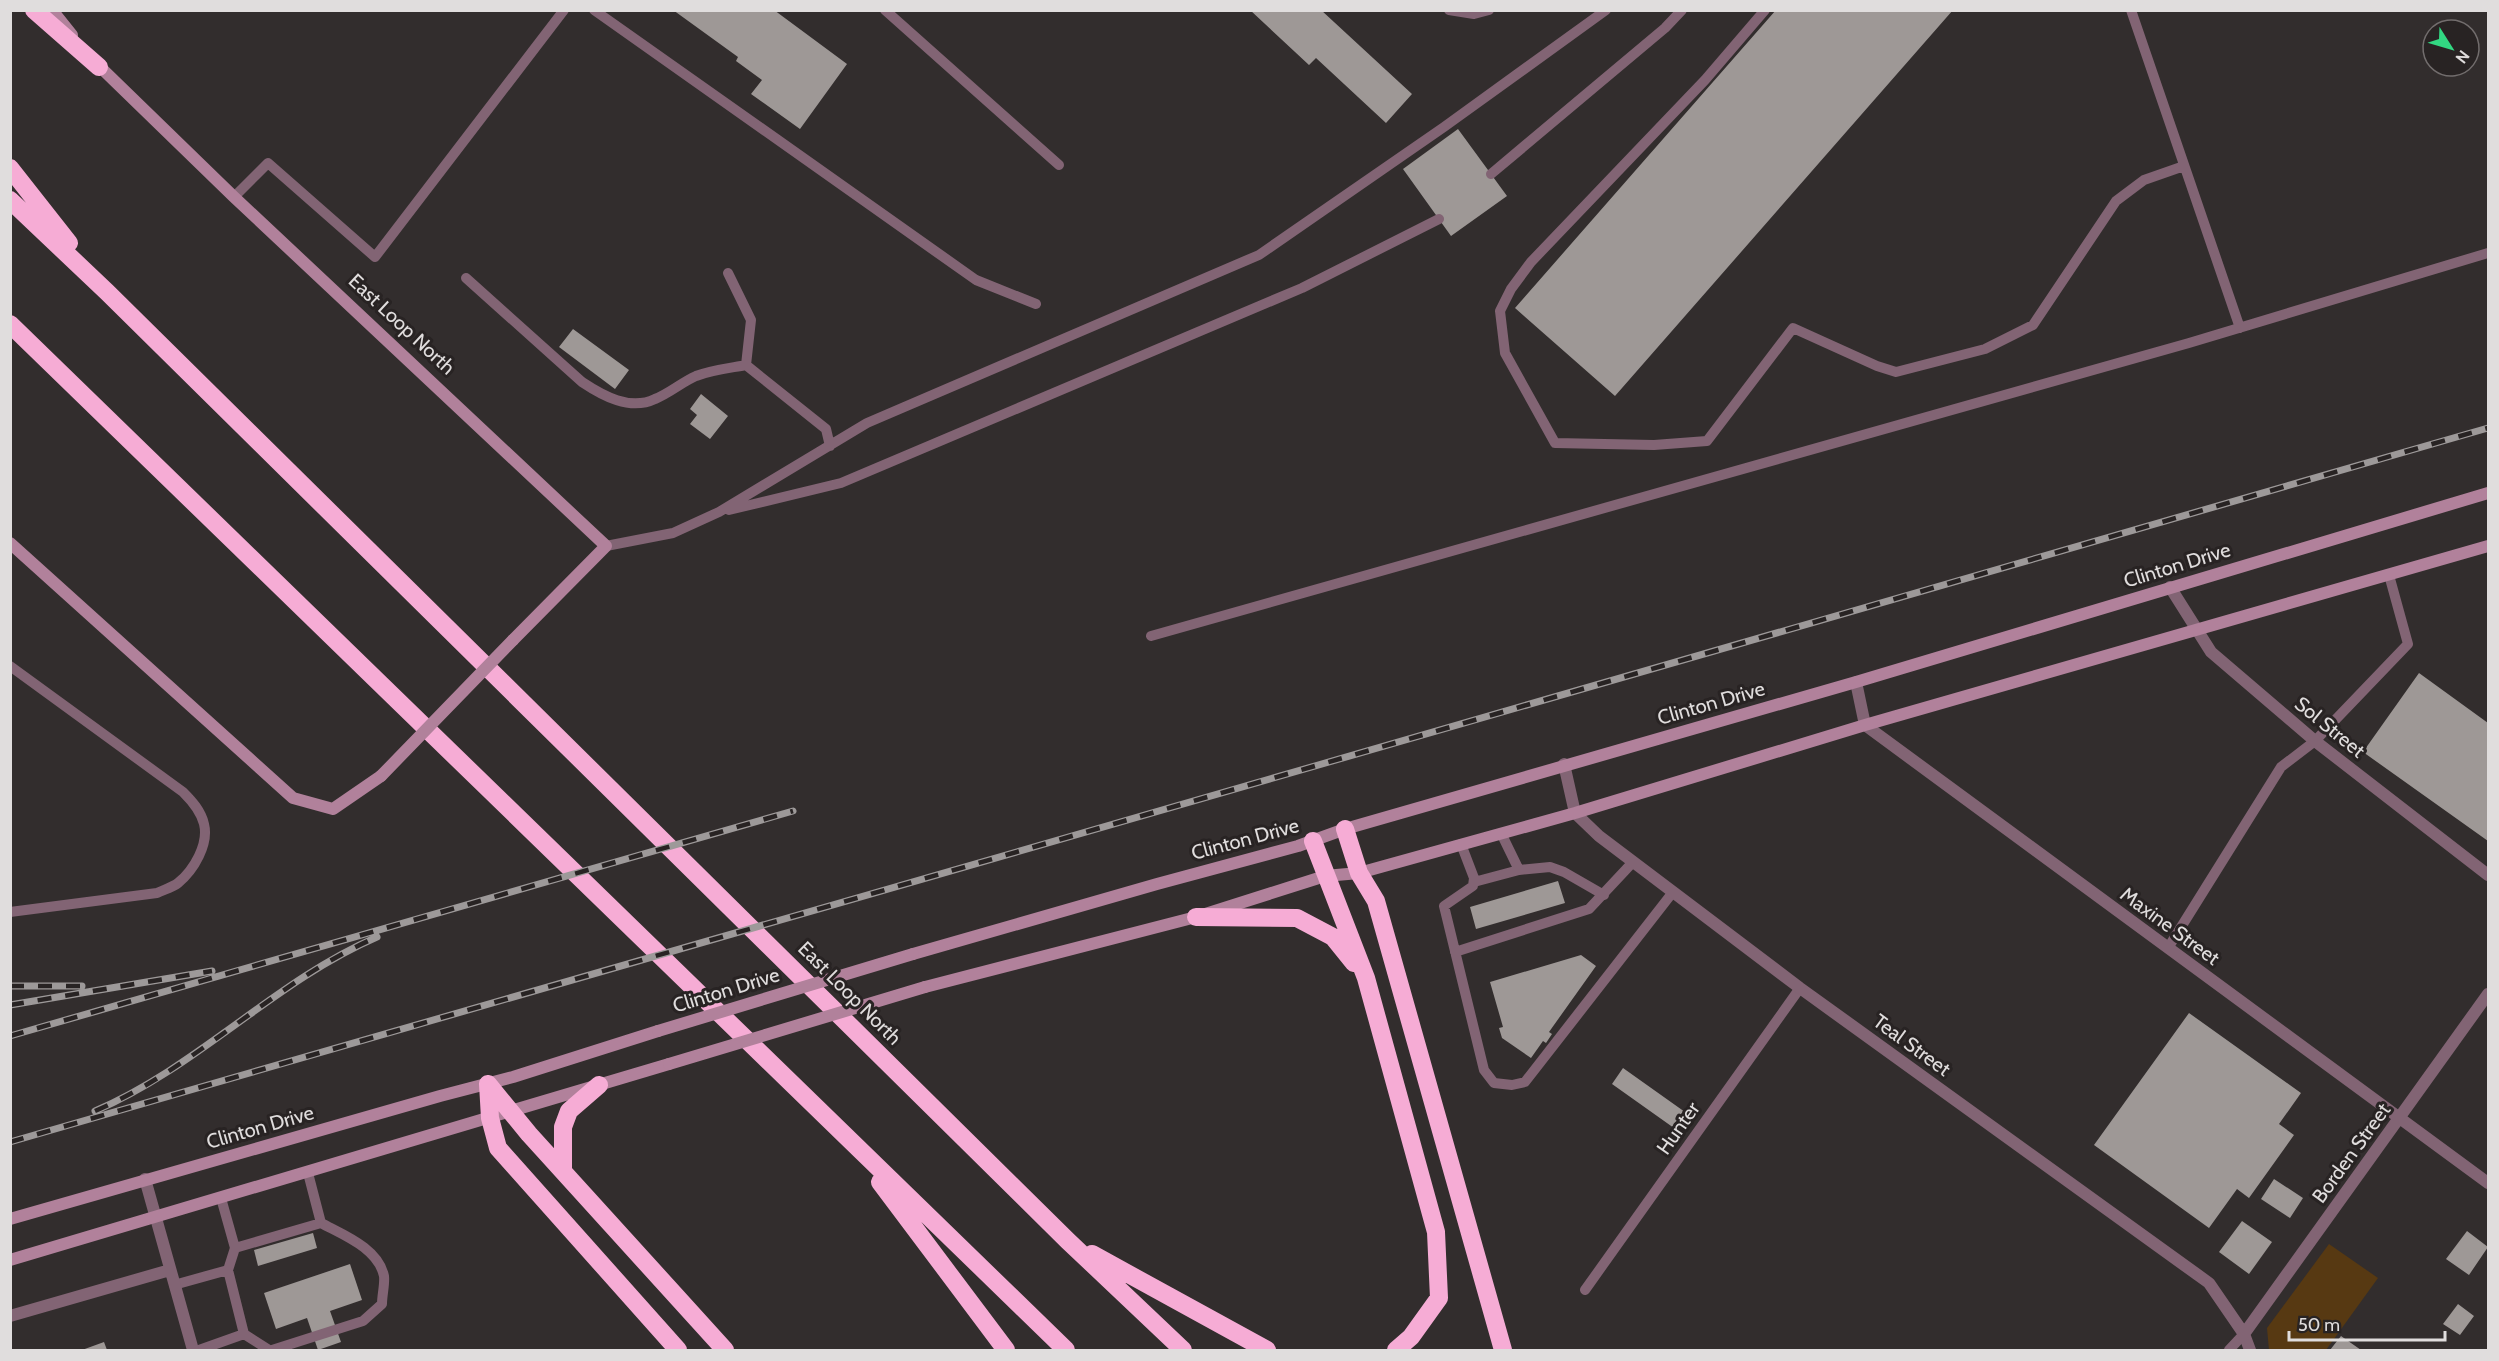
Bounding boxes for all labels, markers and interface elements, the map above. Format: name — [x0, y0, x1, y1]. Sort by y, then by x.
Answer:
north arrow — [2421, 18, 2481, 78]
text: N — [2452, 46, 2474, 67]
street label: East Loop North — [344, 269, 460, 379]
street label: Clinton Drive — [2121, 537, 2233, 593]
street label: Clinton Drive — [1655, 676, 1767, 730]
street label: Sol Street — [2290, 691, 2370, 763]
street label: Clinton Drive — [1189, 813, 1301, 865]
street label: Maxine Street — [2116, 882, 2224, 970]
street label: East Loop North — [793, 936, 907, 1050]
street label: Clinton Drive — [670, 962, 782, 1018]
street label: Teal Street — [1869, 1009, 1955, 1081]
street label: Hunter — [1651, 1097, 1705, 1159]
street label: Borden Street — [2307, 1098, 2395, 1208]
street label: Clinton Drive — [204, 1100, 316, 1154]
scale bar — [2289, 1304, 2445, 1342]
text: 50 m — [2298, 1314, 2340, 1336]

